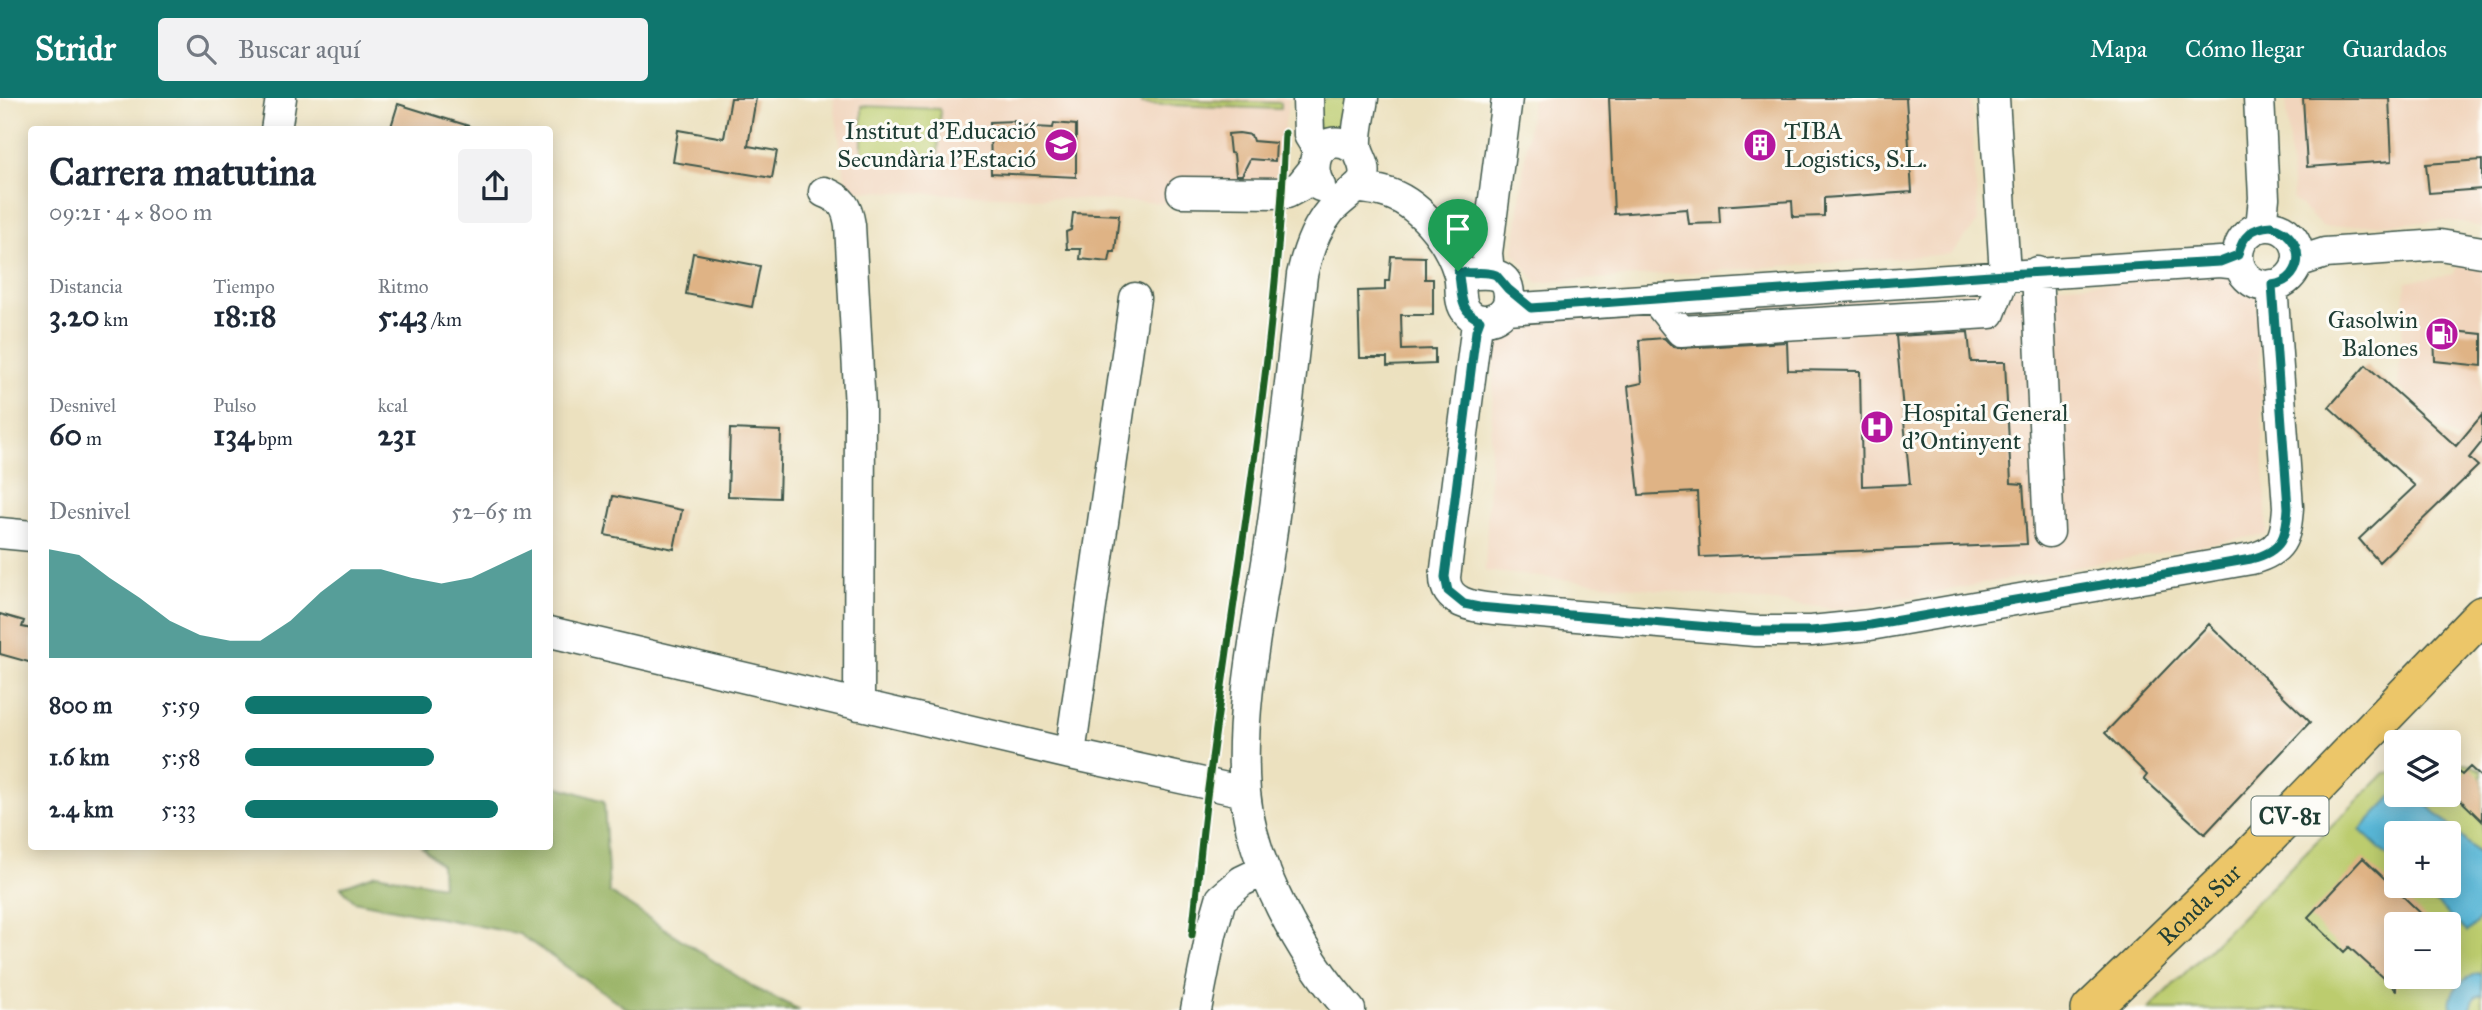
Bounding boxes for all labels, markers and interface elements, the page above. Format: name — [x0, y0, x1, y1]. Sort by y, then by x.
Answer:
search box — [158, 18, 648, 81]
text: Stridr — [35, 29, 116, 69]
icon: search — [182, 30, 220, 68]
text: Buscar aquí — [238, 33, 360, 65]
text: Mapa — [2090, 34, 2147, 64]
text: Cómo llegar — [2185, 34, 2304, 64]
text: Guardados — [2342, 34, 2447, 64]
place label: Institut d'Educació Secundària l'Estació — [837, 116, 1036, 174]
place label: TIBA Logistics, S.L. — [1784, 116, 1927, 174]
school or university icon: Institut d'Educació Secundària l'Estació — [1042, 126, 1080, 164]
building icon: TIBA Logistics, S.L. — [1741, 126, 1779, 164]
text: Carrera matutina — [49, 149, 316, 195]
button: share — [458, 149, 532, 223]
text: 09:21 · 4 × 800 m — [49, 198, 212, 226]
pin — [1428, 199, 1488, 271]
icon: arrive — [1439, 210, 1477, 248]
text: Distancia — [49, 275, 122, 298]
text: Tiempo — [213, 275, 275, 298]
text: Ritmo — [378, 275, 429, 298]
text: 3.20 — [49, 298, 100, 334]
text: 18:18 — [213, 298, 277, 334]
text: 5:43 — [378, 298, 428, 334]
place label: Gasolwin Balones — [2328, 305, 2418, 363]
text: km — [100, 308, 128, 331]
text: /km — [428, 308, 462, 331]
fuel station icon: Gasolwin Balones — [2423, 315, 2461, 353]
text: Desnivel — [49, 394, 116, 417]
text: Pulso — [213, 394, 256, 417]
text: kcal — [378, 394, 408, 417]
place label: Hospital General d'Ontinyent — [1902, 398, 2069, 456]
hospital icon: Hospital General d'Ontinyent — [1858, 408, 1896, 446]
text: 60 — [49, 417, 82, 453]
text: 134 — [213, 417, 254, 453]
text: 231 — [378, 417, 416, 453]
text: m — [82, 427, 102, 450]
text: bpm — [254, 427, 293, 450]
text: Desnivel — [49, 497, 130, 525]
text: 52–65 m — [451, 497, 532, 525]
text: 800 m — [49, 691, 112, 719]
text: 5:59 — [161, 691, 201, 719]
map controls — [2384, 730, 2461, 989]
button: layers — [2384, 730, 2461, 807]
text: 1.6 km — [49, 743, 110, 771]
text: 5:58 — [161, 743, 200, 771]
text: 2.4 km — [49, 795, 114, 823]
text: 5:33 — [161, 795, 196, 823]
road number: CV-81 — [2252, 796, 2328, 836]
button: + — [2384, 821, 2461, 898]
street label: Ronda Sur — [2151, 857, 2248, 952]
button: − — [2384, 912, 2461, 989]

